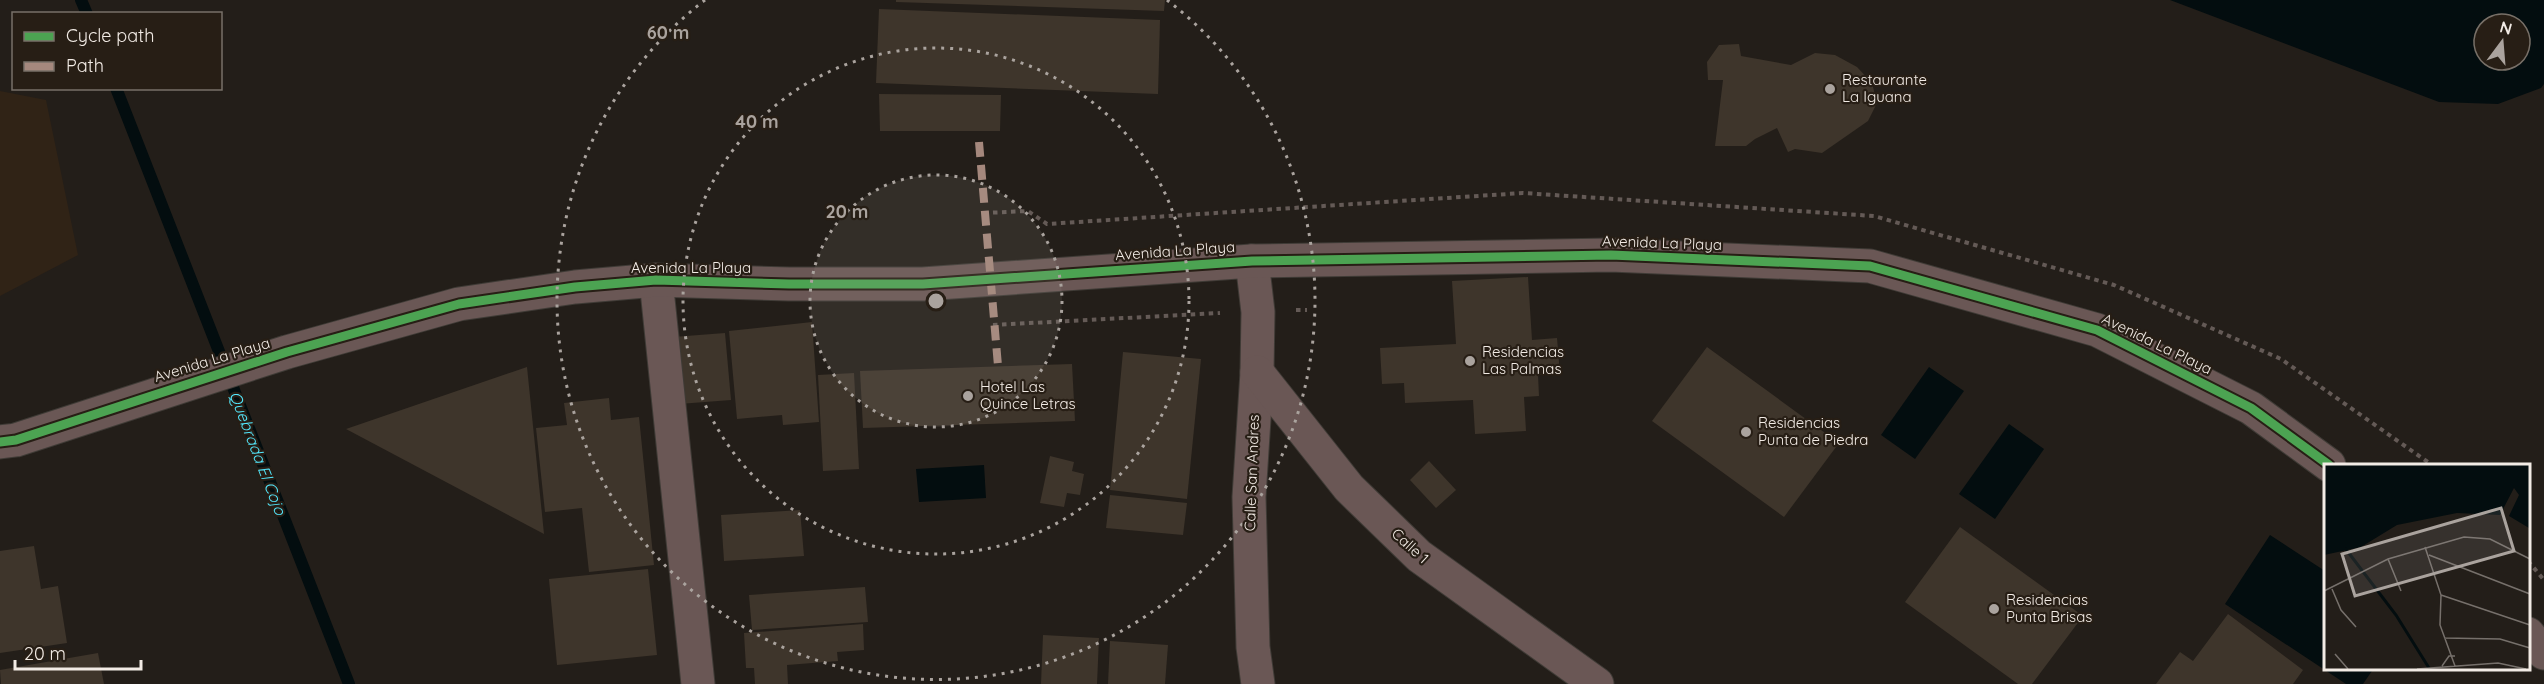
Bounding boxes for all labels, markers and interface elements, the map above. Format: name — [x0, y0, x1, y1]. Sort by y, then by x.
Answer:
legend — [12, 12, 222, 90]
north arrow — [2472, 12, 2532, 72]
text: N — [2498, 16, 2515, 39]
text: 60 m — [647, 21, 689, 44]
text: Cycle path — [66, 24, 154, 47]
text: Path — [66, 54, 104, 77]
place label: Restaurante La Iguana — [1842, 70, 1927, 106]
marker: Restaurante La Iguana — [1823, 82, 1837, 96]
text: 40 m — [735, 110, 779, 133]
text: 20 m — [826, 200, 868, 223]
street label: Avenida La Playa — [1602, 231, 1722, 254]
street label: Avenida La Playa — [1114, 237, 1235, 264]
street label: Avenida La Playa — [631, 258, 751, 277]
centre of rings — [926, 291, 946, 311]
street label: Avenida La Playa — [2099, 309, 2215, 378]
street label: Avenida La Playa — [152, 333, 272, 386]
place label: Residencias Las Palmas — [1482, 342, 1564, 378]
marker: Residencias Las Palmas — [1463, 354, 1477, 368]
place label: Hotel Las Quince Letras — [980, 377, 1076, 413]
water label: Quebrada El Cojo — [225, 388, 291, 519]
marker: Hotel Las Quince Letras — [961, 389, 975, 403]
place label: Residencias Punta de Piedra — [1758, 413, 1868, 449]
street label: Calle San Andres — [1240, 414, 1263, 532]
marker: Residencias Punta de Piedra — [1739, 425, 1753, 439]
inset map — [2324, 464, 2529, 669]
street label: Calle 1 — [1388, 524, 1433, 567]
place label: Residencias Punta Brisas — [2006, 590, 2092, 626]
marker: Residencias Punta Brisas — [1987, 602, 2001, 616]
scale bar — [15, 633, 141, 671]
text: 20 m — [24, 642, 66, 665]

